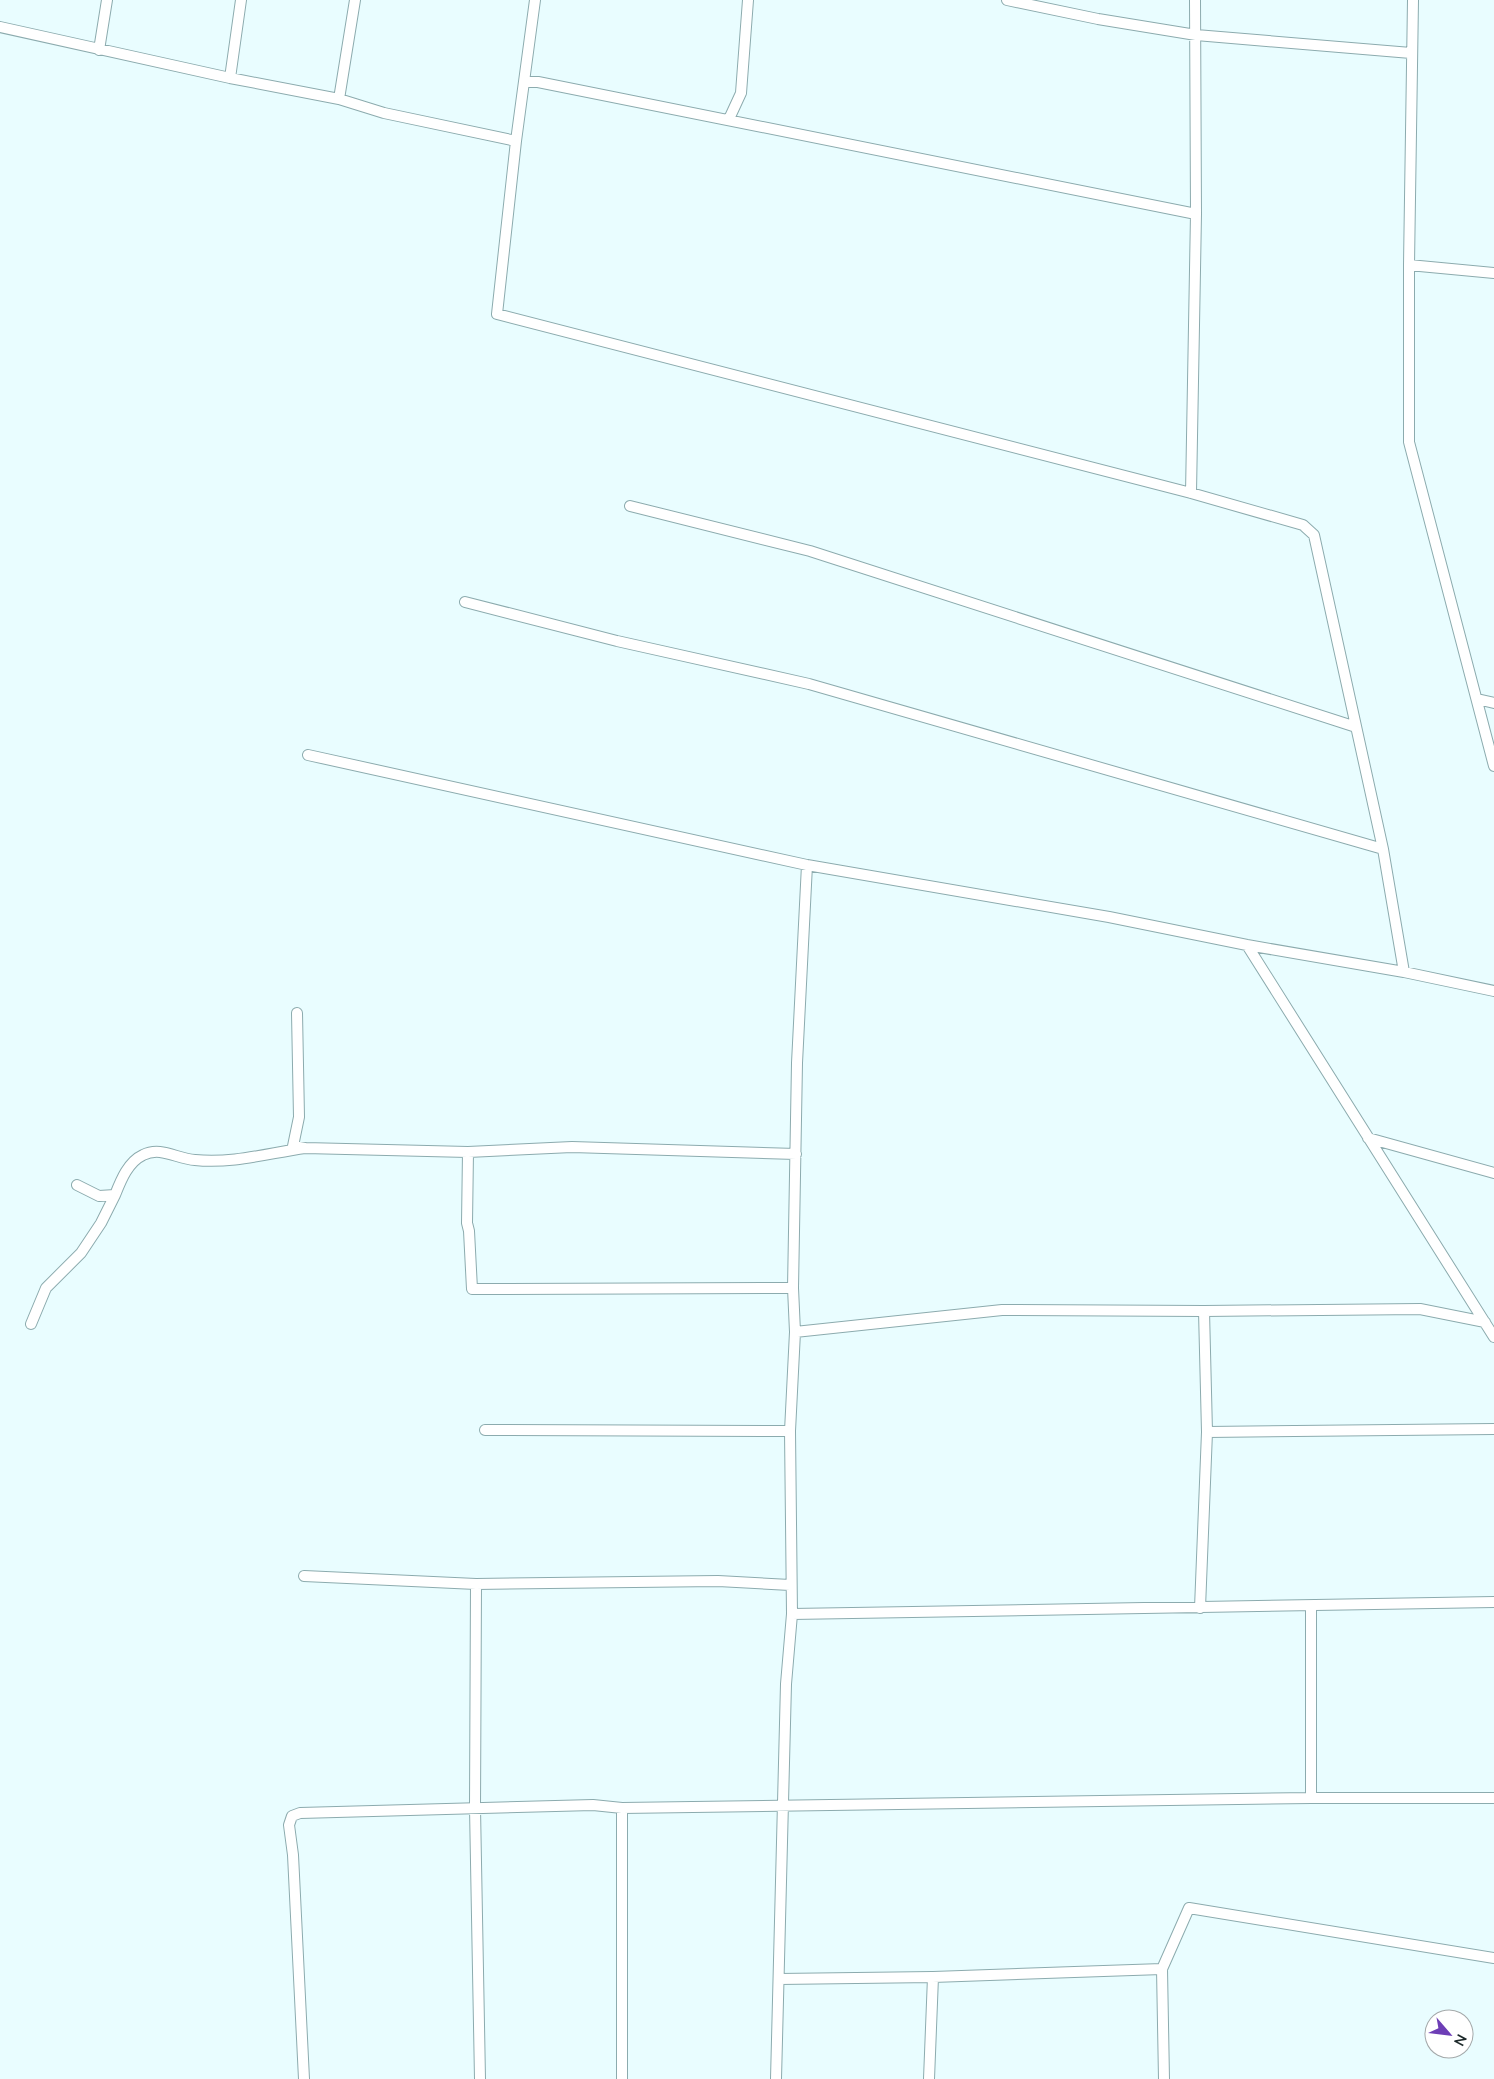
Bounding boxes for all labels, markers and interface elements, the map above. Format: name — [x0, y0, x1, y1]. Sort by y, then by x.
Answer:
north arrow — [1424, 2009, 1474, 2059]
text: N — [1451, 2032, 1471, 2049]

